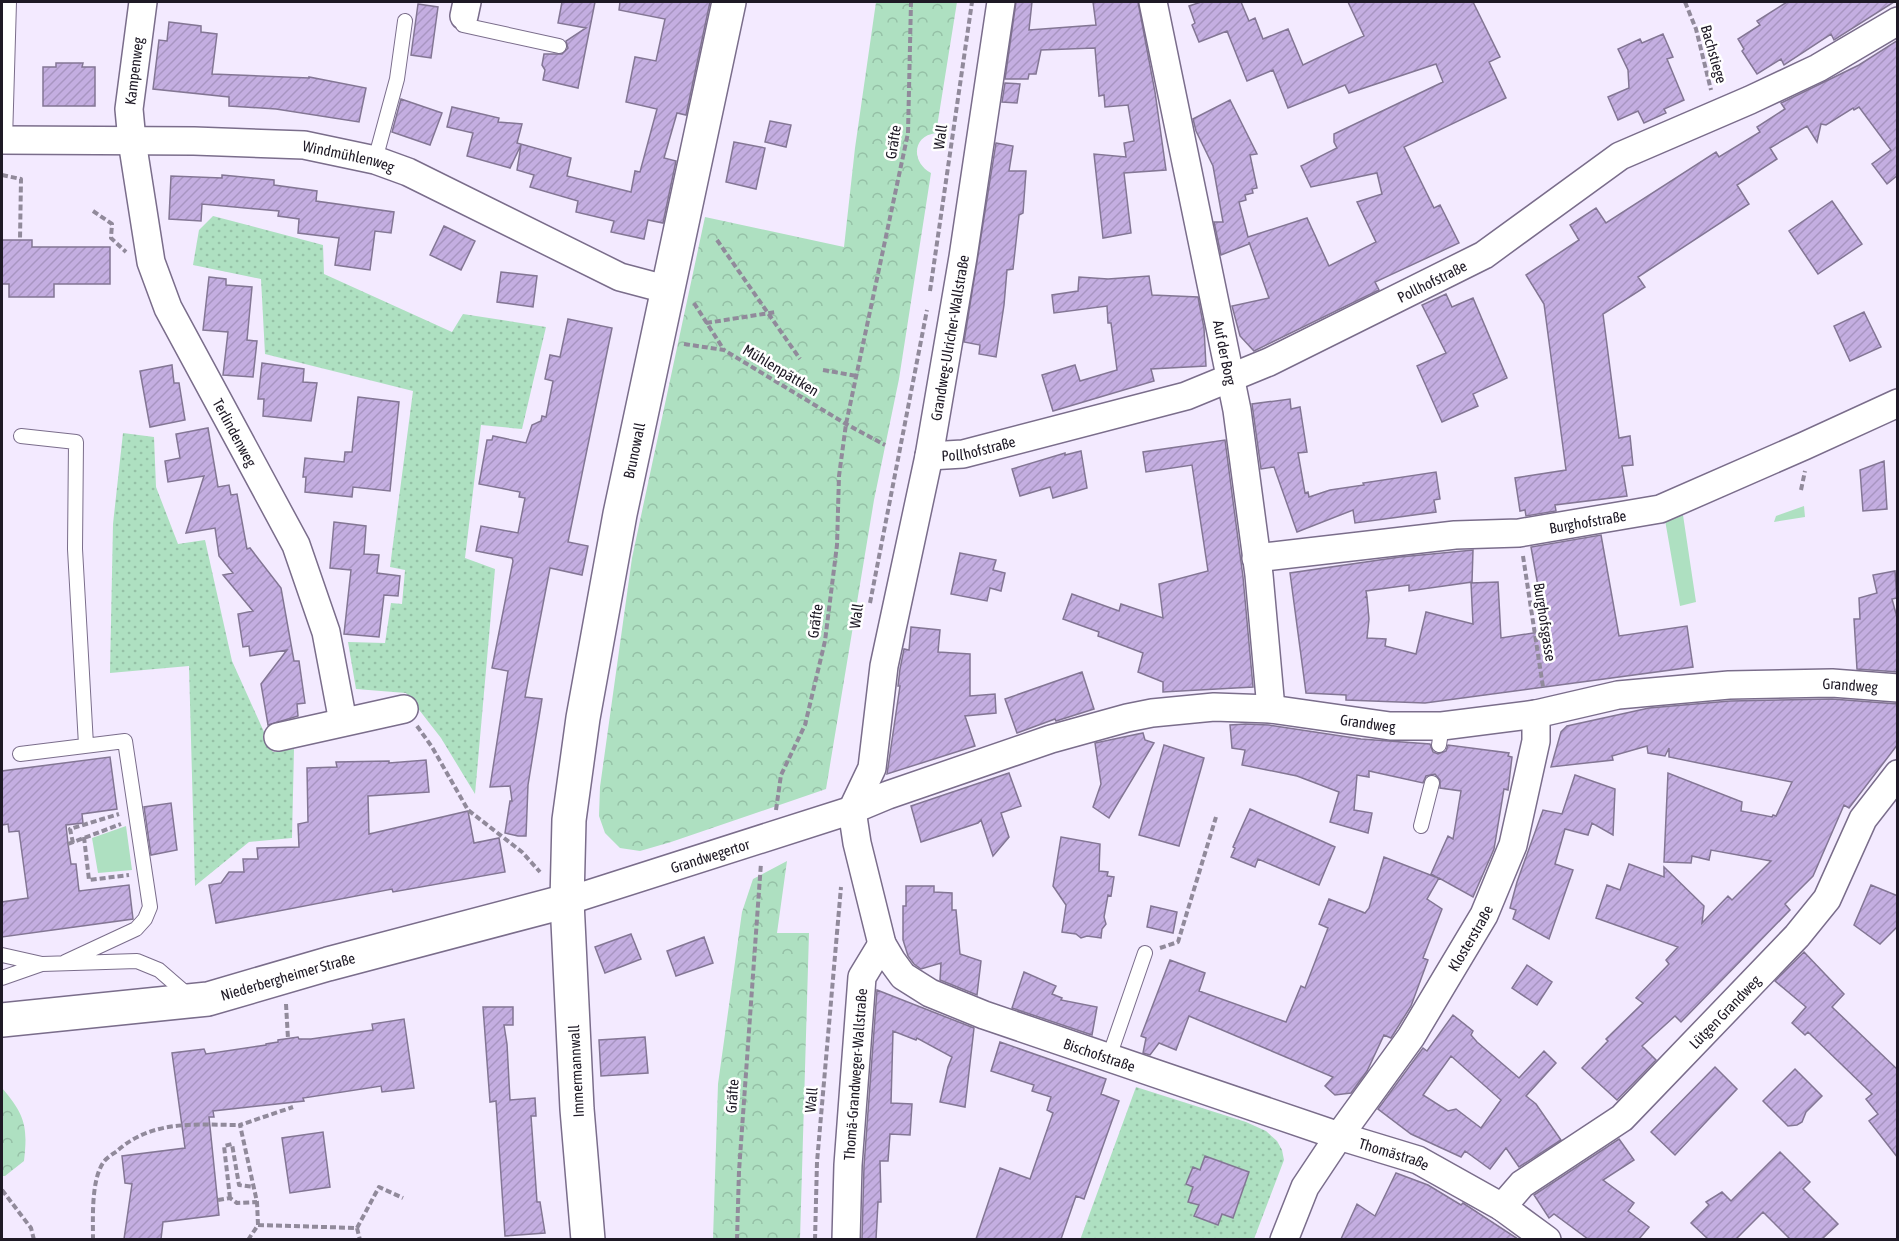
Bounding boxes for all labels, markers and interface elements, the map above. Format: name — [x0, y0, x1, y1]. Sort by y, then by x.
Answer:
street label: Bachstiege — [1698, 23, 1730, 85]
street label: Kampenweg — [121, 36, 147, 106]
street label: Wall — [930, 123, 950, 151]
street label: Gräfte — [882, 124, 904, 160]
street label: Windmühlenweg — [301, 136, 398, 175]
street label: Grandweg-Ulricher-Wallstraße — [927, 253, 972, 422]
street label: Pollhofstraße — [1394, 257, 1469, 305]
street label: Auf der Borg — [1210, 319, 1240, 387]
street label: Mühlenpättken — [740, 341, 822, 399]
street label: Terlindenweg — [210, 395, 261, 470]
street label: Brunowall — [619, 421, 648, 480]
street label: Pollhofstraße — [941, 432, 1017, 464]
street label: Burghofstraße — [1548, 506, 1628, 536]
street label: Burghofsgasse — [1530, 582, 1560, 663]
street label: Wall — [846, 602, 866, 630]
street label: Gräfte — [804, 603, 826, 639]
street label: Grandweg — [1822, 674, 1879, 695]
street label: Grandweg — [1339, 710, 1396, 735]
street label: Grandwegertor — [668, 835, 752, 876]
street label: Klosterstraße — [1444, 902, 1496, 974]
street label: Niederbergheimer Straße — [218, 949, 357, 1003]
street label: Lütgen Grandweg — [1685, 971, 1764, 1052]
street label: Thomä-Grandweger-Wallstraße — [840, 987, 870, 1161]
street label: Immermannwall — [565, 1024, 587, 1118]
street label: Bischofstraße — [1061, 1034, 1138, 1075]
street label: Gräfte — [722, 1078, 742, 1114]
street label: Wall — [801, 1087, 821, 1113]
street label: Thomästraße — [1357, 1134, 1433, 1173]

